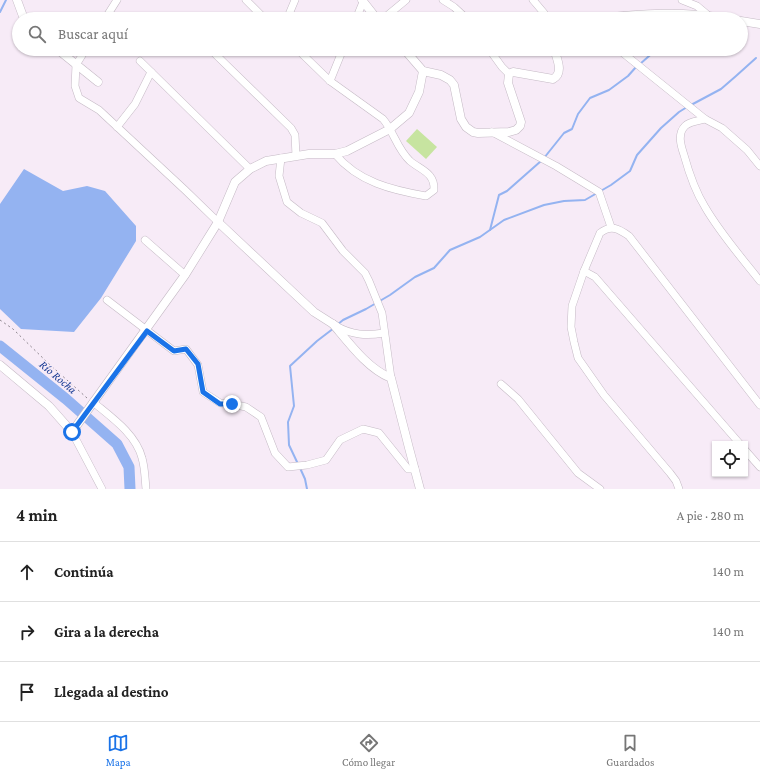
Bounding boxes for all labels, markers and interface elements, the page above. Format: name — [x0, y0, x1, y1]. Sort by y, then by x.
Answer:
search box — [12, 12, 748, 56]
icon: search — [26, 23, 48, 45]
text: Buscar aquí — [58, 26, 128, 42]
water label: Río Rocha — [36, 357, 80, 397]
route end — [223, 395, 241, 413]
route start — [63, 423, 81, 441]
map controls — [712, 441, 748, 477]
button: locate — [712, 441, 748, 477]
text: 4 min — [16, 506, 58, 525]
text: A pie · 280 m — [677, 508, 744, 523]
icon: ahead — [16, 561, 38, 583]
text: Continúa — [54, 564, 114, 580]
text: 140 m — [713, 564, 744, 579]
icon: right — [16, 621, 38, 643]
text: Gira a la derecha — [54, 624, 159, 640]
text: 140 m — [713, 624, 744, 639]
icon: arrive — [16, 681, 38, 703]
text: Llegada al destino — [54, 684, 169, 700]
tab: Mapa — [106, 732, 131, 768]
tab: Cómo llegar — [342, 732, 395, 768]
tab: Guardados — [606, 732, 654, 768]

